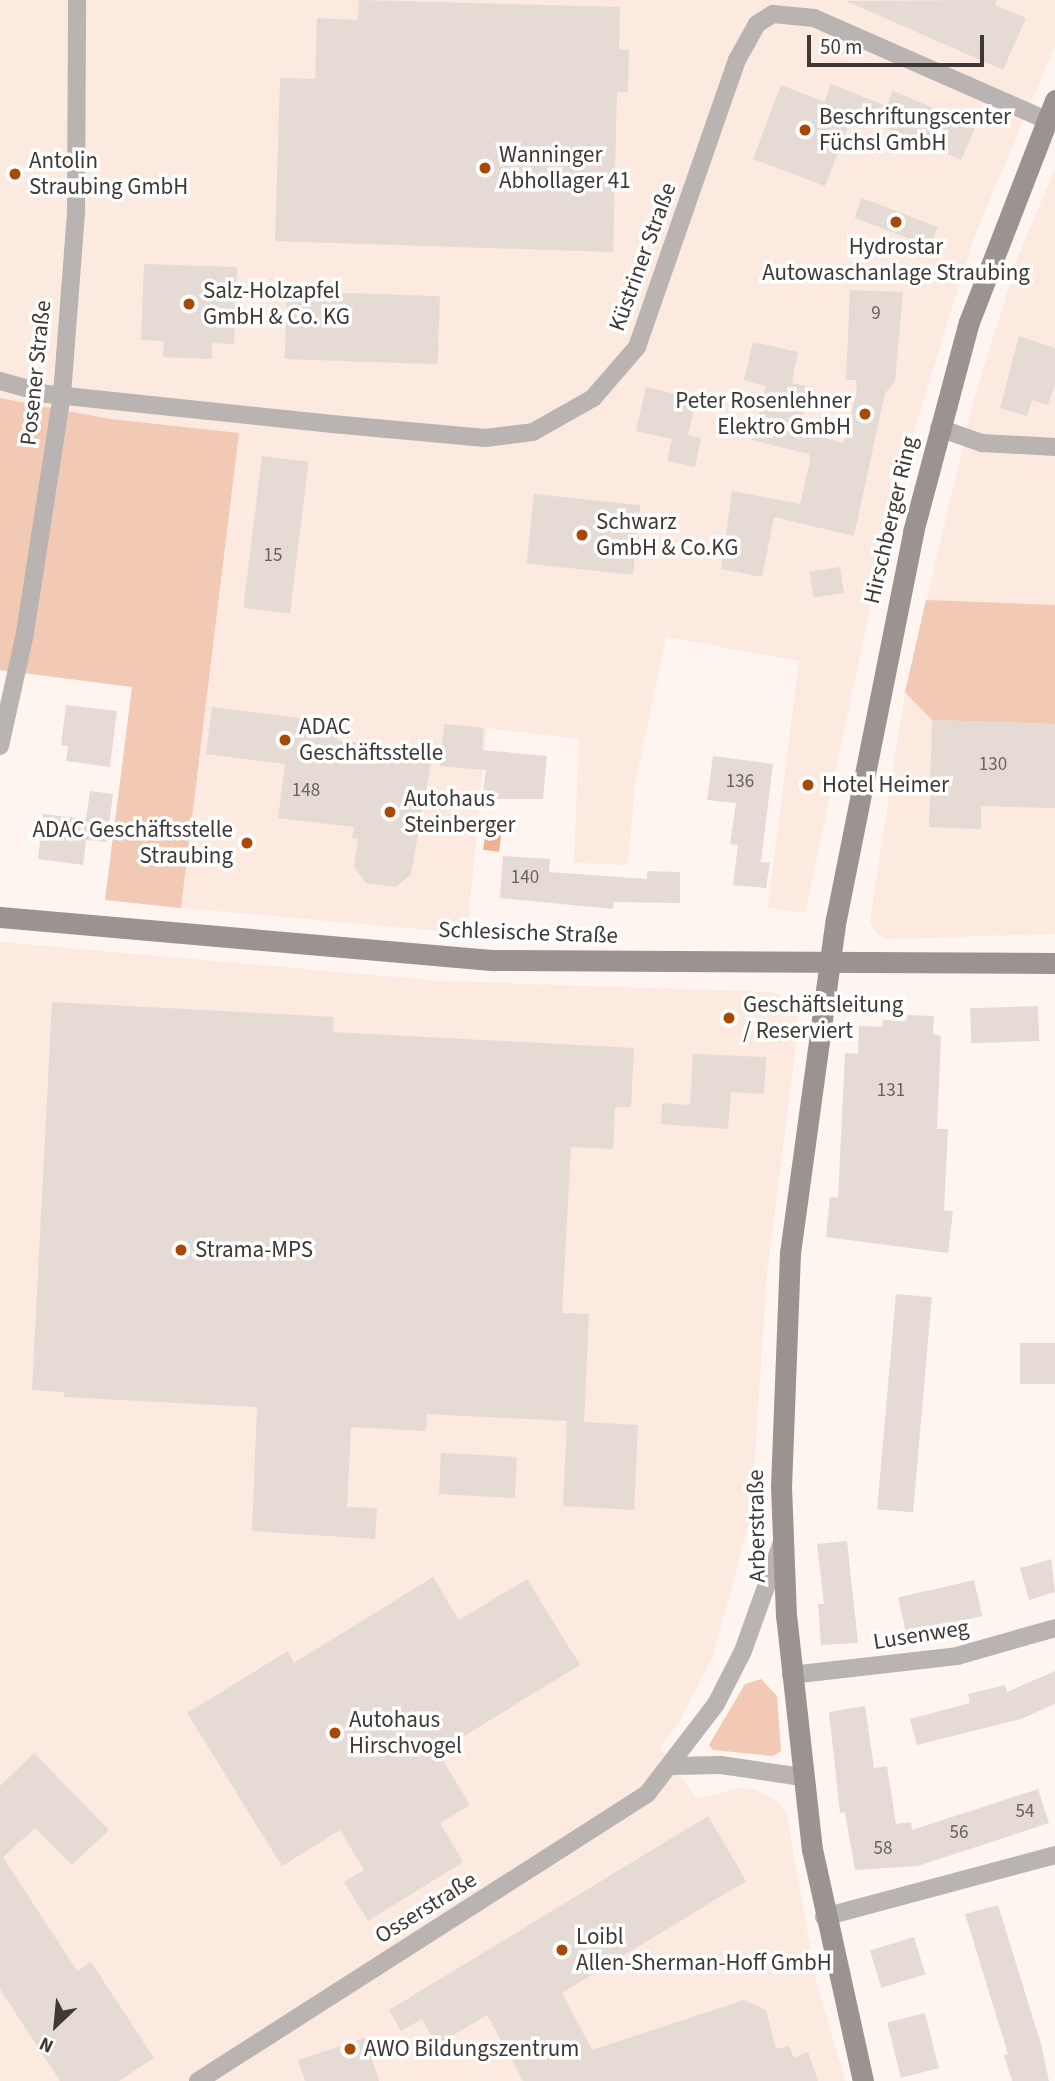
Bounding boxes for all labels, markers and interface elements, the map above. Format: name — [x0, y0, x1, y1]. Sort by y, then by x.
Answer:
scale bar — [810, 21, 987, 65]
text: 50 m — [820, 32, 862, 62]
place label: Beschriftungscenter Füchsl GmbH — [819, 103, 1011, 157]
marker: Beschriftungscenter Füchsl GmbH — [797, 122, 813, 138]
place label: Wanninger Abhollager 41 — [499, 141, 631, 195]
place label: Antolin Straubing GmbH — [29, 147, 188, 201]
marker: Wanninger Abhollager 41 — [477, 160, 493, 176]
marker: Antolin Straubing GmbH — [7, 166, 23, 182]
street label: Küstriner Straße — [603, 179, 683, 335]
marker: Hydrostar Autowaschanlage Straubing — [888, 214, 904, 230]
place label: Hydrostar Autowaschanlage Straubing — [762, 233, 1030, 287]
place label: Salz-Holzapfel GmbH & Co. KG — [203, 277, 350, 331]
marker: Salz-Holzapfel GmbH & Co. KG — [181, 296, 197, 312]
street label: Posener Straße — [15, 299, 57, 447]
house number: 9 — [871, 303, 881, 325]
place label: Peter Rosenlehner Elektro GmbH — [675, 387, 851, 441]
marker: Peter Rosenlehner Elektro GmbH — [857, 406, 873, 422]
street label: Hirschberger Ring — [858, 433, 924, 607]
place label: Schwarz GmbH & Co.KG — [596, 508, 738, 562]
marker: Schwarz GmbH & Co.KG — [574, 527, 590, 543]
house number: 15 — [264, 545, 282, 567]
place label: ADAC Geschäftsstelle — [299, 713, 443, 767]
marker: ADAC Geschäftsstelle — [277, 732, 293, 748]
house number: 130 — [979, 754, 1007, 776]
house number: 136 — [726, 771, 754, 793]
place label: Hotel Heimer — [822, 771, 949, 799]
marker: Hotel Heimer — [800, 777, 816, 793]
house number: 148 — [292, 780, 320, 802]
place label: Autohaus Steinberger — [404, 785, 515, 839]
marker: Autohaus Steinberger — [382, 804, 398, 820]
place label: ADAC Geschäftsstelle Straubing — [33, 816, 233, 870]
marker: ADAC Geschäftsstelle Straubing — [239, 835, 255, 851]
house number: 140 — [511, 867, 539, 889]
street label: Schlesische Straße — [438, 916, 618, 950]
place label: Geschäftsleitung / Reserviert — [743, 991, 903, 1045]
marker: Geschäftsleitung / Reserviert — [721, 1010, 737, 1026]
house number: 131 — [877, 1080, 905, 1102]
place label: Strama-MPS — [195, 1236, 313, 1264]
marker: Strama-MPS — [173, 1242, 189, 1258]
street label: Arberstraße — [742, 1469, 772, 1583]
street label: Lusenweg — [871, 1614, 971, 1656]
place label: Autohaus Hirschvogel — [349, 1706, 462, 1760]
marker: Autohaus Hirschvogel — [327, 1725, 343, 1741]
house number: 54 — [1016, 1801, 1034, 1823]
house number: 56 — [950, 1822, 968, 1844]
house number: 58 — [874, 1838, 892, 1860]
street label: Osserstraße — [370, 1866, 482, 1950]
place label: Loibl Allen-Sherman-Hoff GmbH — [576, 1923, 832, 1977]
marker: Loibl Allen-Sherman-Hoff GmbH — [554, 1942, 570, 1958]
north arrow — [21, 1990, 91, 2060]
text: N — [35, 2029, 58, 2059]
place label: AWO Bildungszentrum — [364, 2035, 579, 2063]
marker: AWO Bildungszentrum — [342, 2041, 358, 2057]

